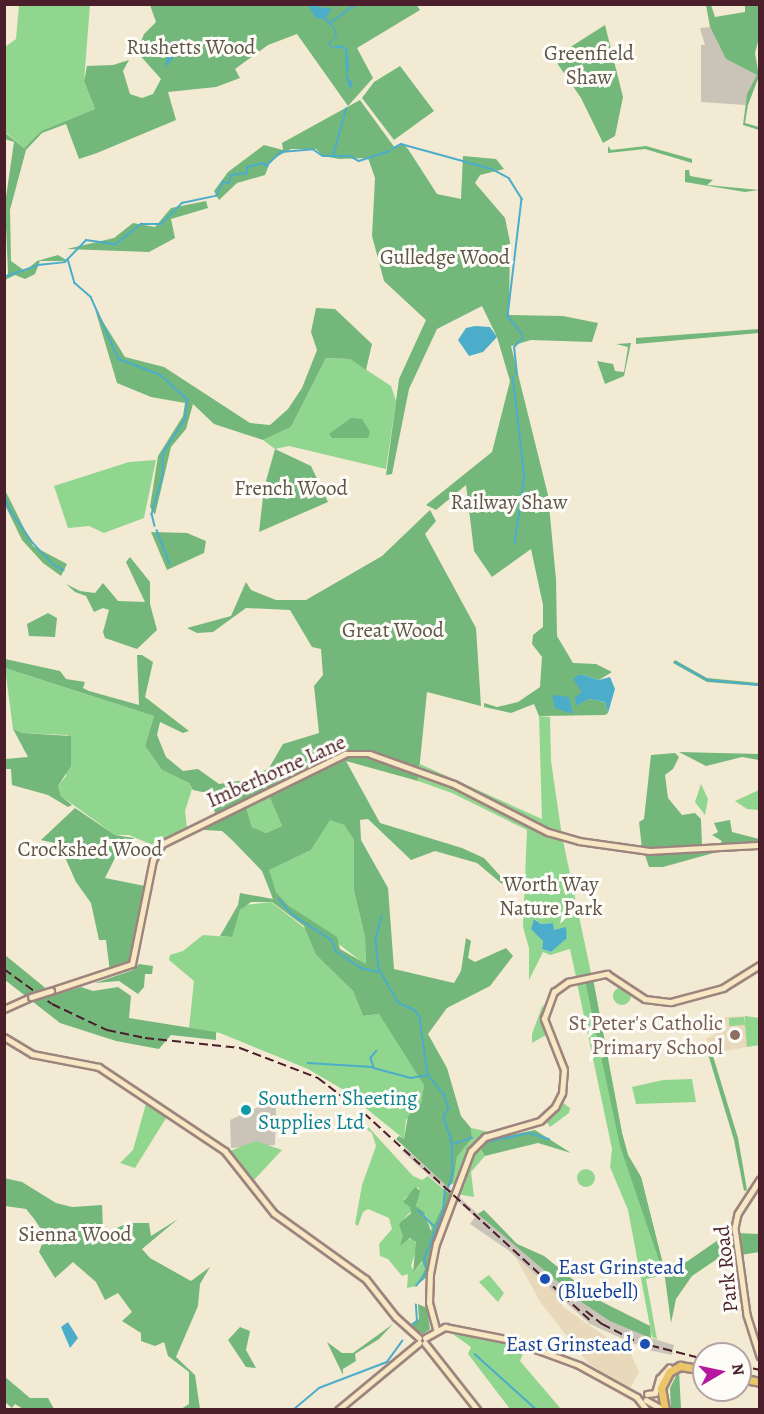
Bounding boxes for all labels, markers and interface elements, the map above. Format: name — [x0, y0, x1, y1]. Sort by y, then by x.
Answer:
park label: Rushetts Wood — [126, 34, 256, 60]
park label: Greenfield Shaw — [544, 40, 634, 90]
park label: Gulledge Wood — [380, 244, 510, 270]
park label: French Wood — [234, 475, 348, 501]
park label: Railway Shaw — [451, 489, 567, 515]
park label: Great Wood — [342, 617, 444, 643]
street label: Imberhorne Lane — [203, 729, 349, 813]
park label: Crockshed Wood — [17, 836, 163, 862]
park label: Worth Way Nature Park — [499, 871, 603, 921]
place label: St Peter's Catholic Primary School — [569, 1010, 723, 1060]
marker: St Peter's Catholic Primary School — [728, 1028, 742, 1042]
place label: Southern Sheeting Supplies Ltd — [258, 1085, 418, 1135]
marker: Southern Sheeting Supplies Ltd — [239, 1103, 253, 1117]
park label: Sienna Wood — [18, 1221, 132, 1247]
street label: Park Road — [709, 1224, 743, 1314]
place label: East Grinstead (Bluebell) — [558, 1254, 684, 1304]
marker: East Grinstead (Bluebell) — [536, 1270, 554, 1288]
place label: East Grinstead — [506, 1331, 632, 1357]
marker: East Grinstead — [636, 1335, 654, 1353]
north arrow — [692, 1342, 752, 1402]
text: N — [726, 1362, 750, 1377]

